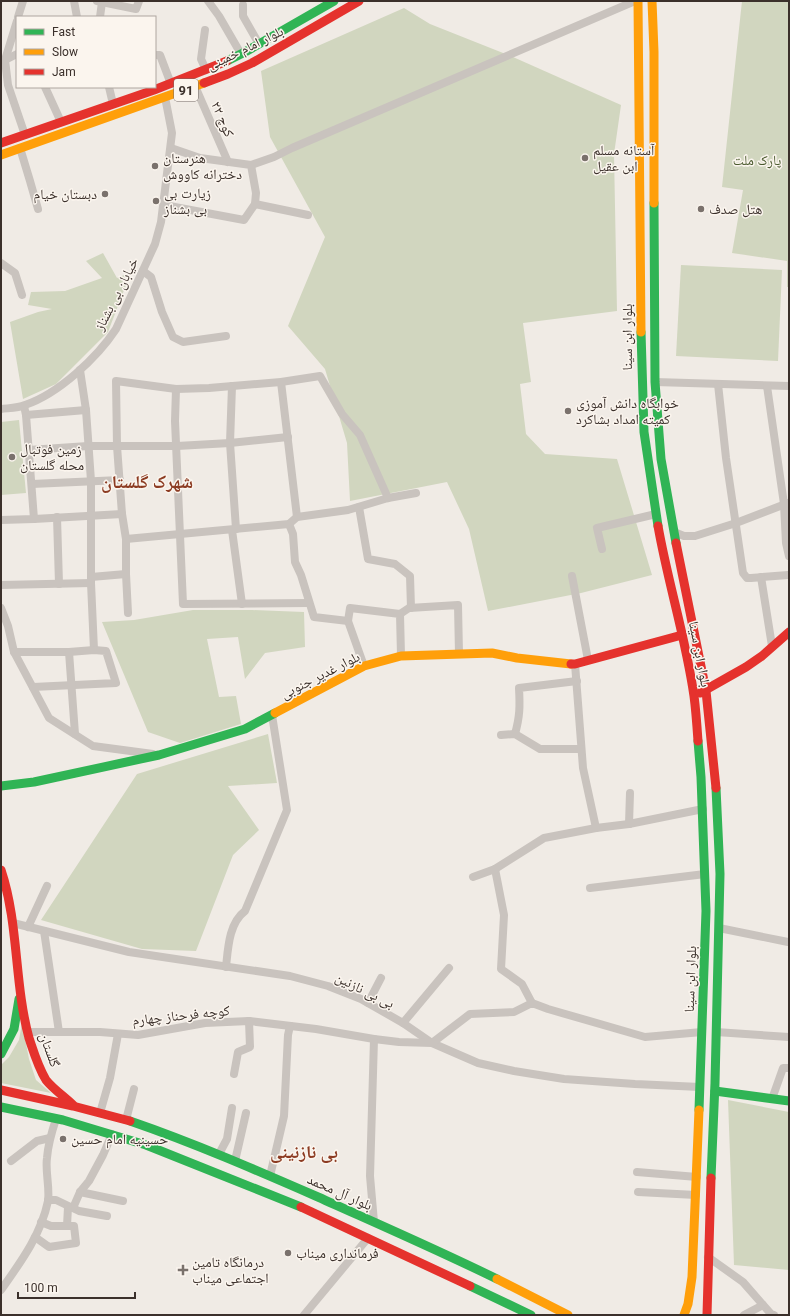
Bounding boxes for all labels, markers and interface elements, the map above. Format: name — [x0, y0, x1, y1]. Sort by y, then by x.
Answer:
legend — [16, 16, 156, 88]
street label: بلوار امام خمینی — [204, 23, 287, 75]
text: Fast — [52, 25, 75, 39]
text: Slow — [52, 45, 78, 59]
text: Jam — [52, 65, 76, 79]
road number: 91 — [174, 79, 198, 101]
street label: کوچ ۲۲ — [207, 99, 238, 140]
place label: آستانه مسلم ابن عقیل — [593, 142, 655, 175]
place label: هنرستان دخترانه کاووش — [163, 150, 242, 183]
park label: پارک ملت — [733, 152, 781, 169]
marker: آستانه مسلم ابن عقیل — [580, 153, 590, 163]
marker: هنرستان دخترانه کاووش — [150, 161, 160, 171]
place label: زیارت بی بی بشناز — [163, 185, 211, 218]
place label: دبستان خیام — [33, 186, 97, 204]
marker: دبستان خیام — [100, 189, 110, 199]
marker: زیارت بی بی بشناز — [151, 196, 161, 206]
place label: هتل صدف — [709, 201, 762, 218]
marker: هتل صدف — [696, 204, 706, 214]
street label: خیابان بی بشناز — [90, 255, 142, 334]
street label: بلوار ابن سینا — [619, 303, 636, 370]
place label: خوابگاه دانش آموزی کمیته امداد بشاکرد — [576, 395, 679, 428]
marker: خوابگاه دانش آموزی کمیته امداد بشاکرد — [563, 406, 573, 416]
place label: زمین فوتبال محله گلستان — [20, 441, 84, 474]
marker: زمین فوتبال محله گلستان — [7, 452, 17, 462]
district label: شهرک گلستان — [101, 471, 193, 493]
street label: بلوار ابن سینا — [685, 620, 714, 689]
street label: بلوار غدیر جنوبی — [278, 648, 363, 703]
street label: بلوار ابن سینا — [681, 945, 700, 1013]
street label: بی بی نازنین — [332, 969, 397, 1012]
street label: کوچه فرحناز چهارم — [131, 1002, 231, 1030]
street label: گلستان — [36, 1031, 64, 1070]
place label: حسینیه امام حسین — [71, 1131, 168, 1149]
marker: حسینیه امام حسین — [58, 1134, 68, 1144]
district label: بی نازنینی — [270, 1141, 338, 1163]
street label: بلوار آل محمد — [305, 1171, 375, 1214]
place label: فرمانداری میناب — [296, 1245, 379, 1262]
marker: فرمانداری میناب — [283, 1248, 293, 1258]
place label: درمانگاه تامین اجتماعی میناب — [192, 1254, 269, 1287]
marker: درمانگاه تامین اجتماعی میناب — [177, 1264, 189, 1276]
scale bar — [18, 1274, 135, 1300]
text: 100 m — [24, 1281, 58, 1295]

